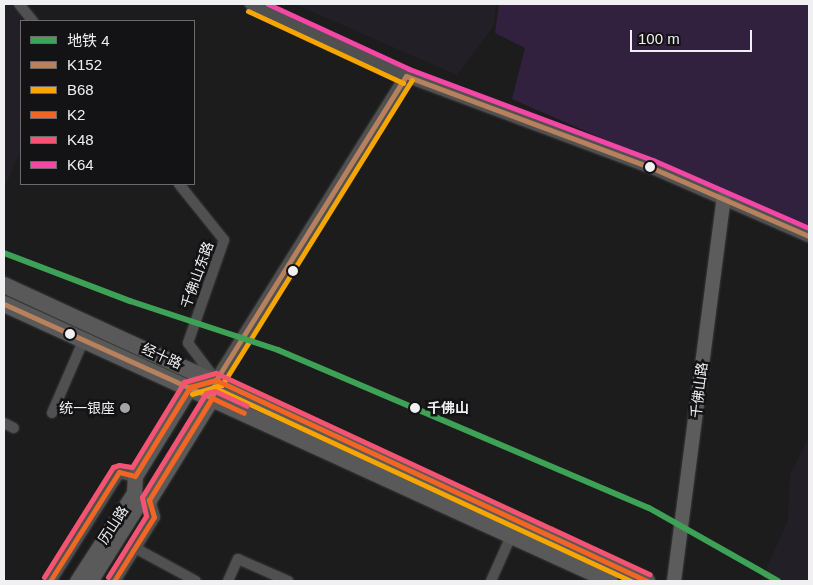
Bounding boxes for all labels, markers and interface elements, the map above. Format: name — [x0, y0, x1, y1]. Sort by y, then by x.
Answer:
legend — [20, 20, 195, 185]
scale bar — [633, 20, 756, 52]
text: 100 m — [638, 30, 680, 47]
text: 地铁 4 — [67, 32, 110, 49]
text: K152 — [67, 56, 102, 73]
text: B68 — [67, 81, 94, 98]
text: K2 — [67, 106, 85, 123]
text: K48 — [67, 131, 94, 148]
text: K64 — [67, 156, 94, 173]
unlabelled marker — [645, 162, 655, 172]
street label: 千佛山东路 — [177, 239, 217, 311]
unlabelled marker — [288, 266, 298, 276]
unlabelled marker — [65, 329, 75, 339]
street label: 经十路 — [139, 340, 185, 372]
street label: 千佛山路 — [687, 361, 711, 419]
place label: 统一银座 — [59, 400, 115, 416]
marker: 千佛山 — [407, 400, 423, 416]
place label: 千佛山 — [427, 400, 469, 416]
marker: 统一银座 — [119, 402, 131, 414]
street label: 历山路 — [95, 503, 131, 547]

